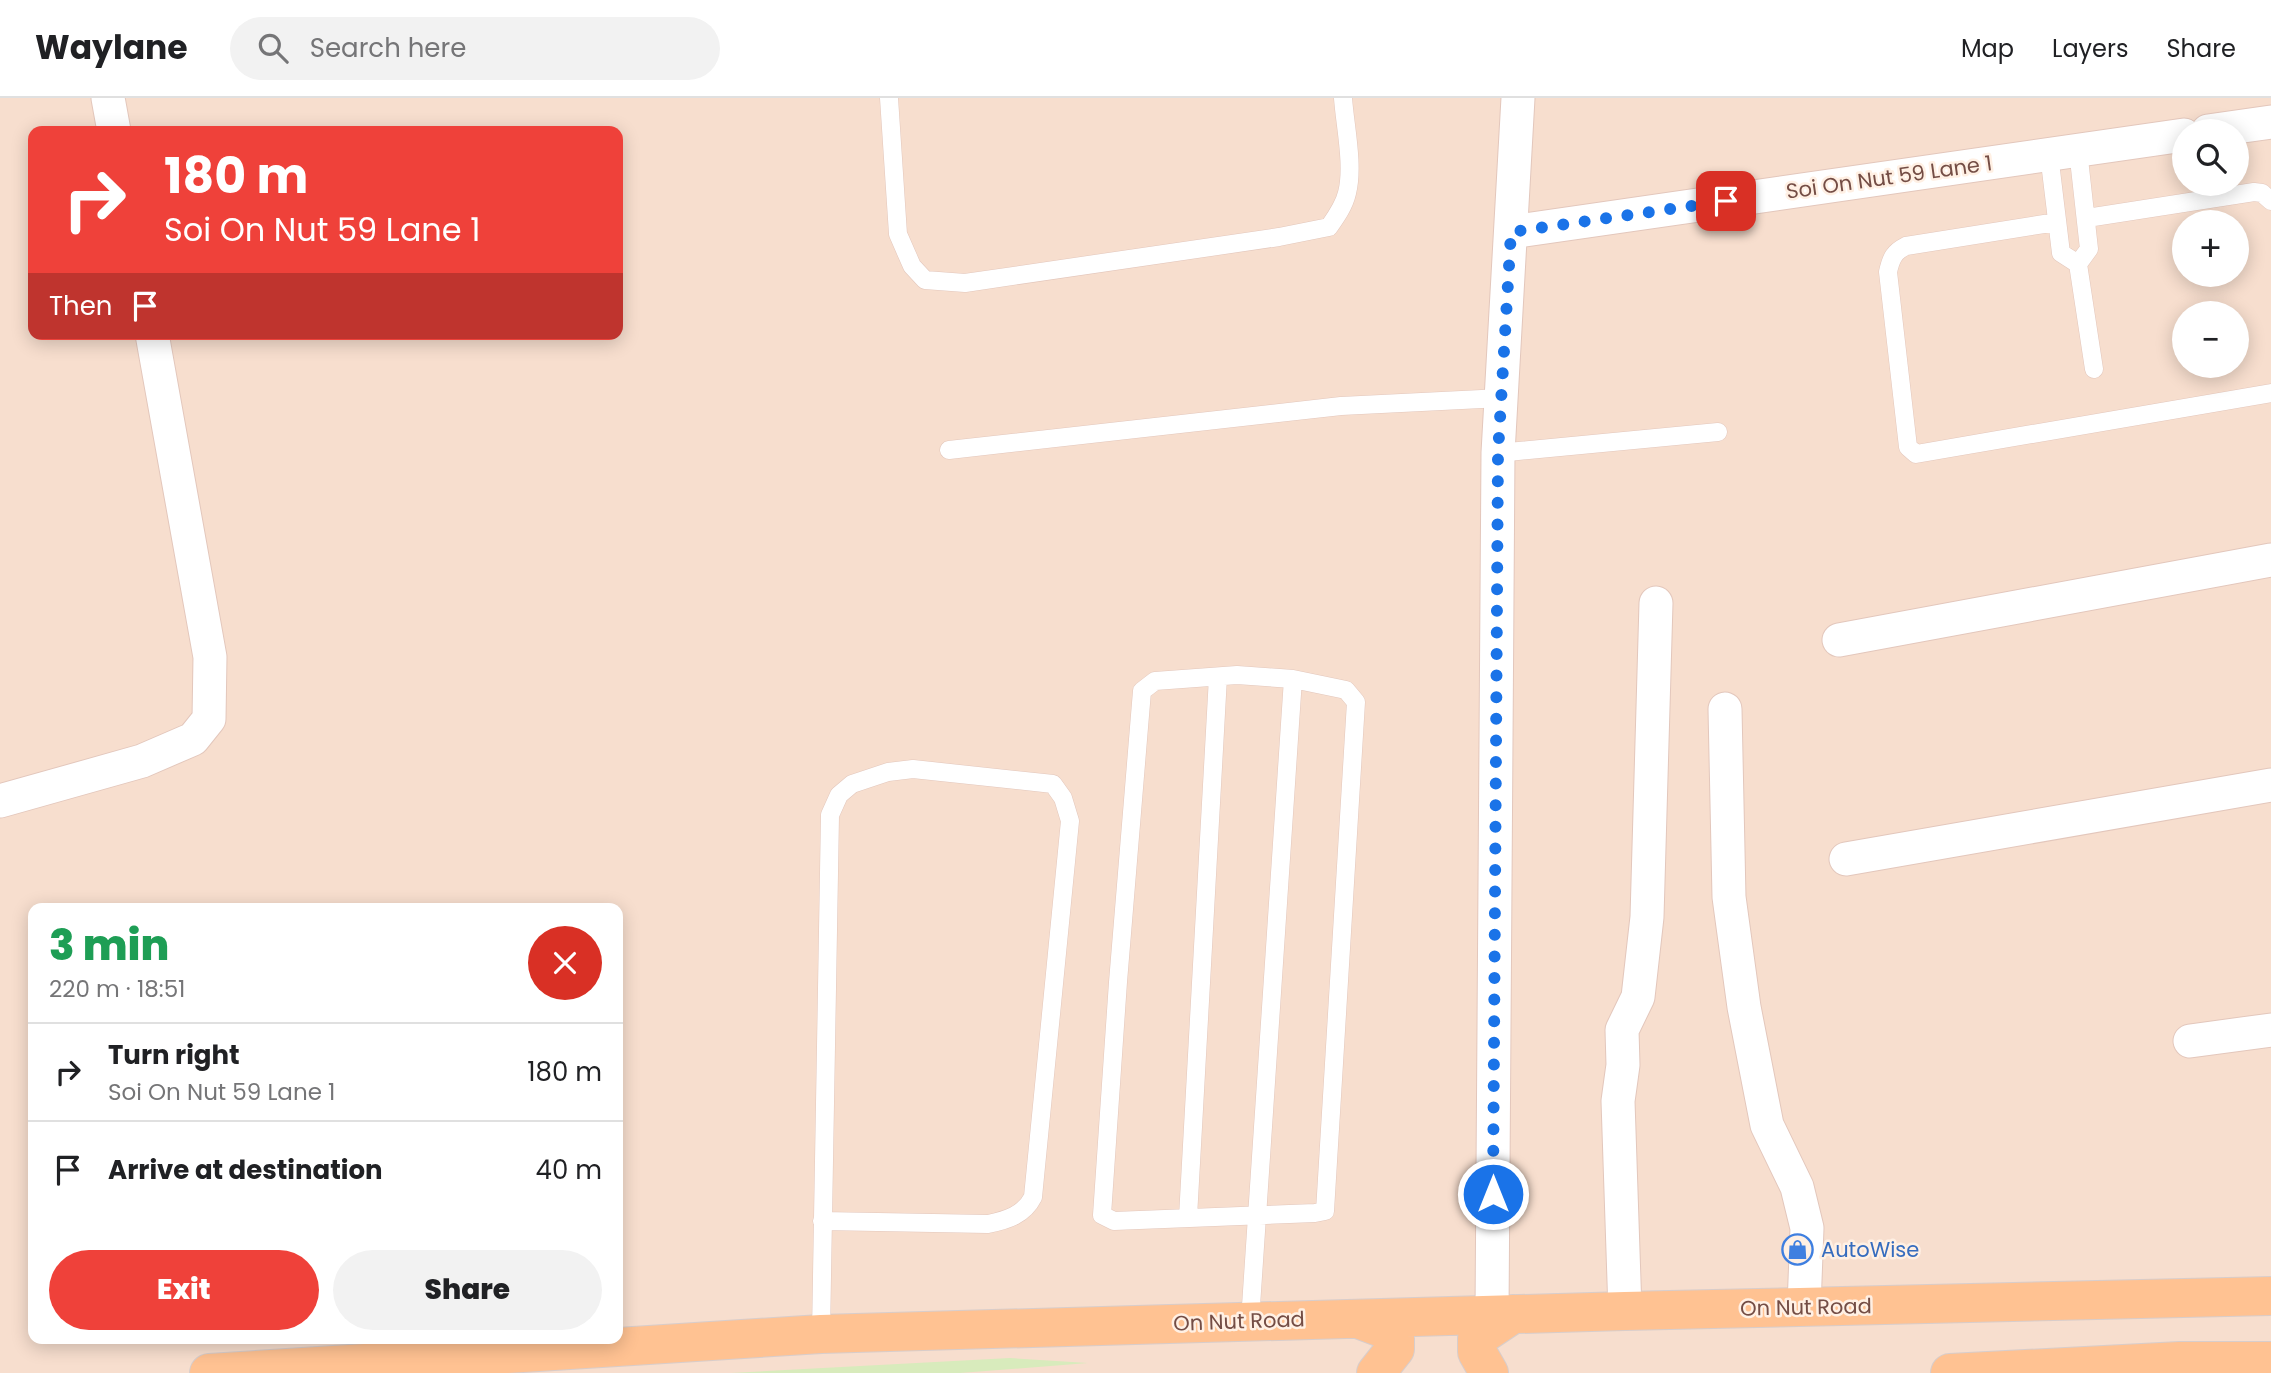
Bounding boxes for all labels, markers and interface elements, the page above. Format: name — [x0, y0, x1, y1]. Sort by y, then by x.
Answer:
search box — [230, 17, 720, 80]
text: Waylane — [35, 24, 188, 71]
icon: search — [254, 29, 292, 67]
text: Search here — [310, 30, 466, 66]
text: Map — [1961, 32, 2014, 65]
text: Layers — [2052, 32, 2128, 65]
text: Share — [2166, 32, 2236, 65]
map controls — [2172, 119, 2249, 378]
button: search — [2172, 119, 2249, 196]
text: 180 m — [164, 142, 308, 210]
street label: Soi On Nut 59 Lane 1 — [1784, 148, 1994, 206]
icon: right — [49, 154, 140, 245]
pin — [1696, 171, 1756, 231]
icon: arrive — [1707, 182, 1745, 220]
text: Soi On Nut 59 Lane 1 — [164, 207, 480, 252]
button: + — [2172, 210, 2249, 287]
icon: arrive — [126, 287, 164, 325]
text: Then — [49, 288, 112, 324]
button: − — [2172, 301, 2249, 378]
text: 3 min — [49, 916, 169, 975]
button: close — [528, 926, 602, 1000]
text: 220 m · 18:51 — [49, 973, 185, 1005]
text: Turn right — [108, 1037, 240, 1073]
icon: right — [49, 1053, 87, 1091]
text: 180 m — [527, 1054, 602, 1090]
text: Soi On Nut 59 Lane 1 — [108, 1076, 335, 1108]
icon: arrive — [49, 1151, 87, 1189]
text: Arrive at destination — [108, 1152, 383, 1188]
text: 40 m — [536, 1152, 602, 1188]
position arrow — [1456, 1157, 1530, 1231]
shop icon: AutoWise — [1781, 1232, 1815, 1266]
place label: AutoWise — [1821, 1235, 1919, 1264]
button: Exit — [49, 1250, 319, 1330]
button: Share — [333, 1250, 602, 1330]
street label: On Nut Road — [1740, 1291, 1872, 1323]
street label: On Nut Road — [1173, 1304, 1305, 1338]

